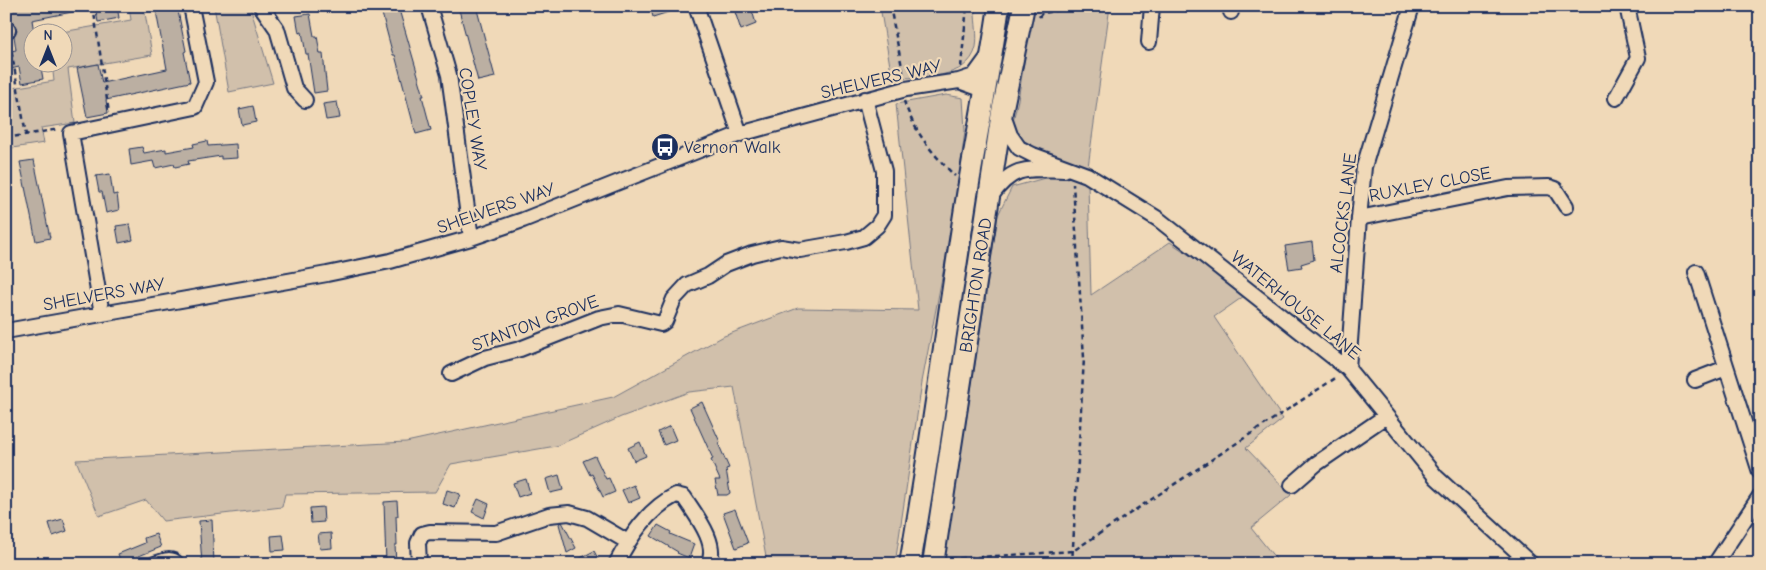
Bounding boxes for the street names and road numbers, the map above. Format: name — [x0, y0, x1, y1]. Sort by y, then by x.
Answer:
street label: SHELVERS WAY — [819, 55, 944, 104]
street label: COPLEY WAY — [454, 66, 491, 172]
street label: ALCOCKS LANE — [1326, 152, 1361, 274]
street label: RUXLEY CLOSE — [1367, 162, 1493, 207]
street label: SHELVERS WAY — [434, 178, 558, 238]
street label: BRIGHTON ROAD — [955, 216, 997, 354]
street label: WATERHOUSE LANE — [1227, 247, 1365, 364]
street label: SHELVERS WAY — [41, 273, 167, 316]
street label: STANTON GROVE — [469, 291, 601, 356]

